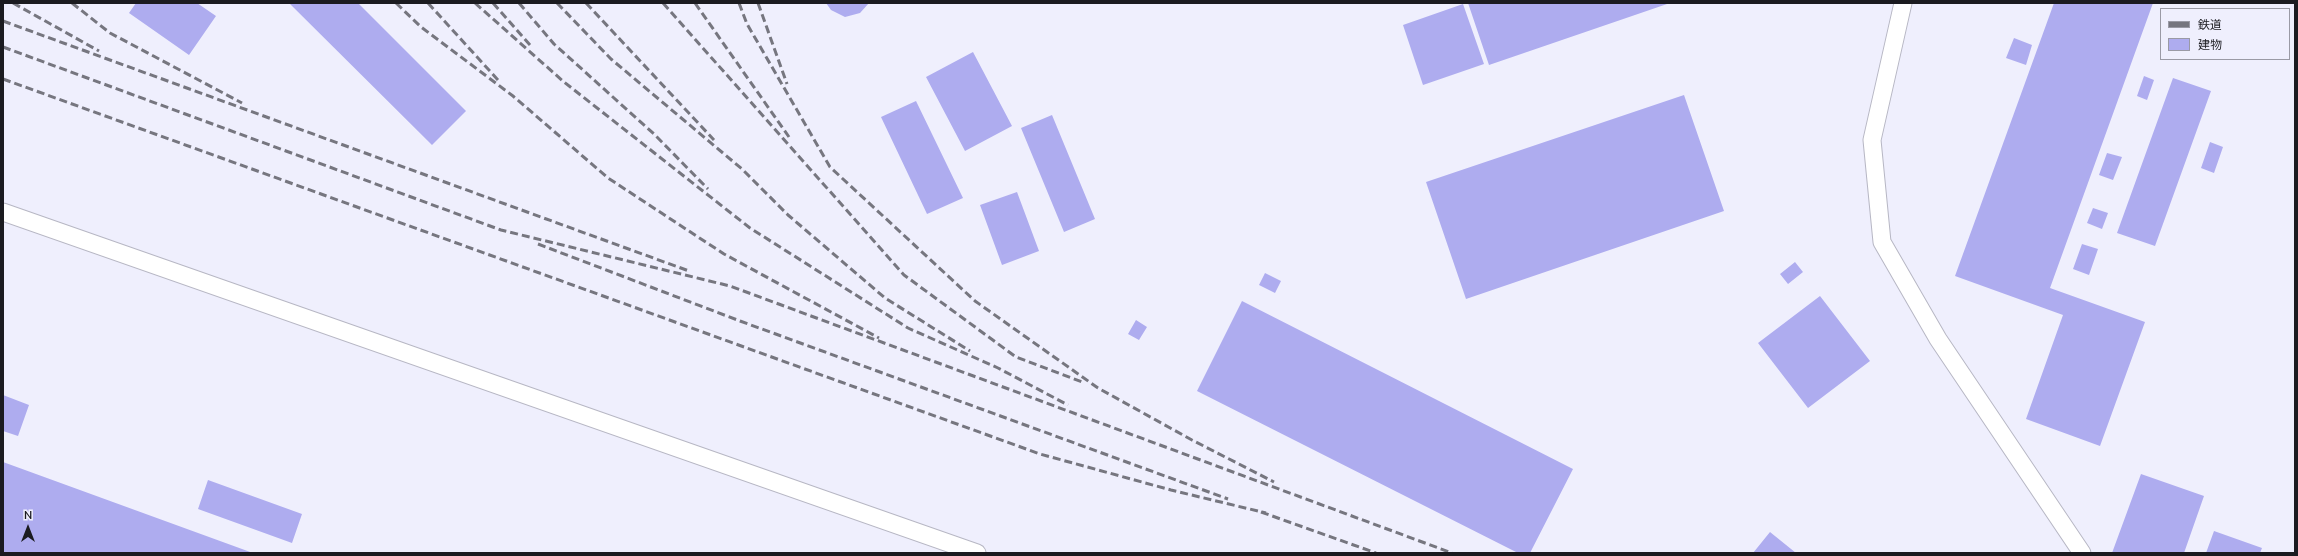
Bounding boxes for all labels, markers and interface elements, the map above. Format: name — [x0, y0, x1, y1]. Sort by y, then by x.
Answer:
legend — [2160, 8, 2290, 60]
text: 鉄道 — [2198, 17, 2222, 33]
text: 建物 — [2198, 37, 2222, 53]
north arrow — [8, 508, 48, 548]
text: N — [24, 508, 32, 523]

